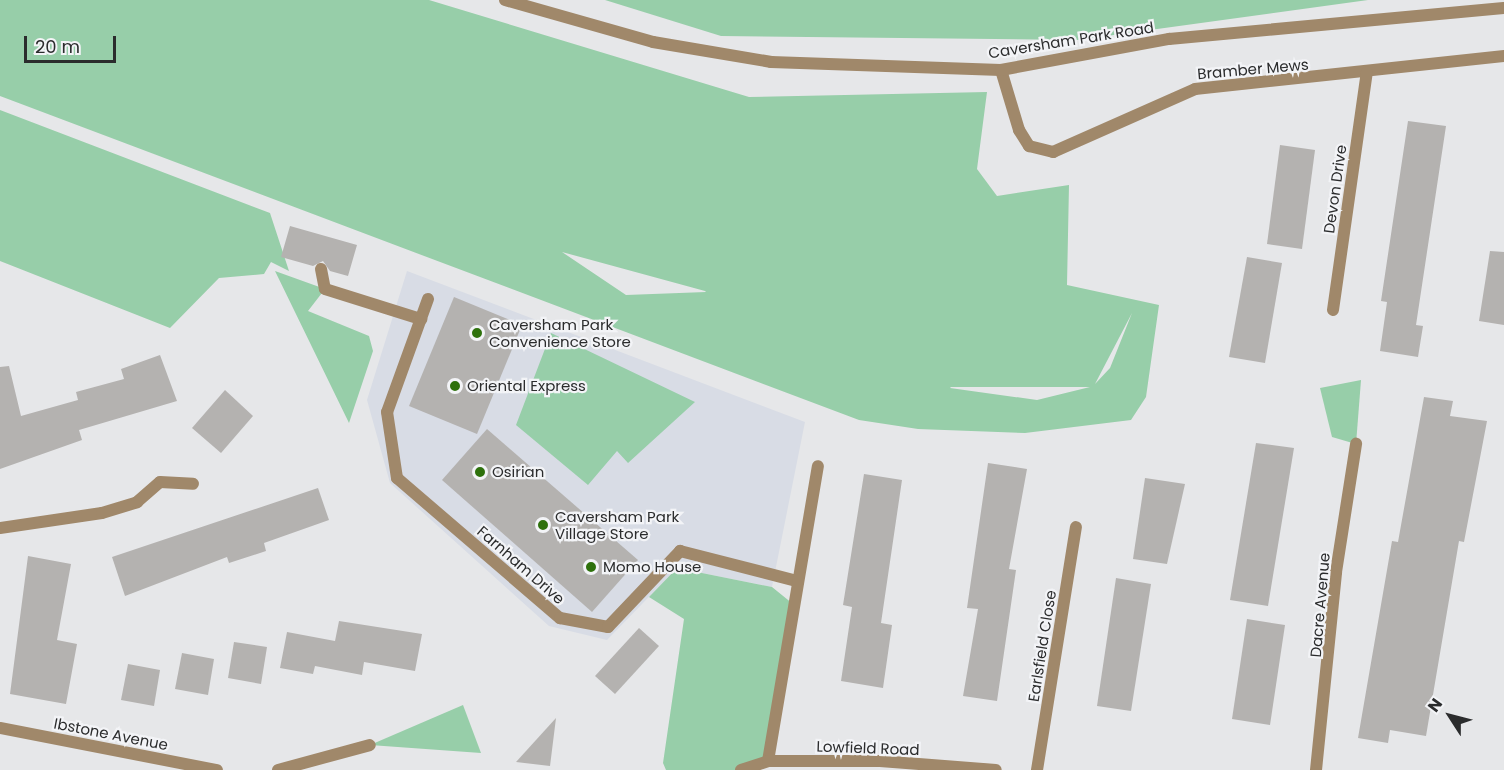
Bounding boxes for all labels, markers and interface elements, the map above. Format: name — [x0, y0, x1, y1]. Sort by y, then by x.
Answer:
street label: Caversham Park Road — [987, 18, 1155, 62]
scale bar — [27, 24, 118, 62]
text: 20 m — [35, 34, 80, 59]
street label: Bramber Mews — [1197, 55, 1309, 83]
street label: Devon Drive — [1320, 144, 1350, 234]
place label: Caversham Park Convenience Store — [489, 315, 631, 350]
marker: Caversham Park Convenience Store — [470, 326, 484, 340]
place label: Oriental Express — [467, 377, 586, 395]
marker: Oriental Express — [448, 379, 462, 393]
place label: Osirian — [492, 463, 544, 481]
marker: Osirian — [473, 465, 487, 479]
place label: Caversham Park Village Store — [555, 507, 679, 542]
marker: Caversham Park Village Store — [536, 518, 550, 532]
street label: Farnham Drive — [474, 522, 568, 608]
street label: Dacre Avenue — [1306, 552, 1334, 658]
place label: Momo House — [603, 558, 701, 576]
marker: Momo House — [584, 560, 598, 574]
street label: Earlsfield Close — [1024, 589, 1060, 703]
north arrow — [1420, 686, 1480, 746]
text: N — [1422, 693, 1448, 717]
street label: Ibstone Avenue — [52, 714, 170, 754]
street label: Lowfield Road — [816, 737, 920, 759]

